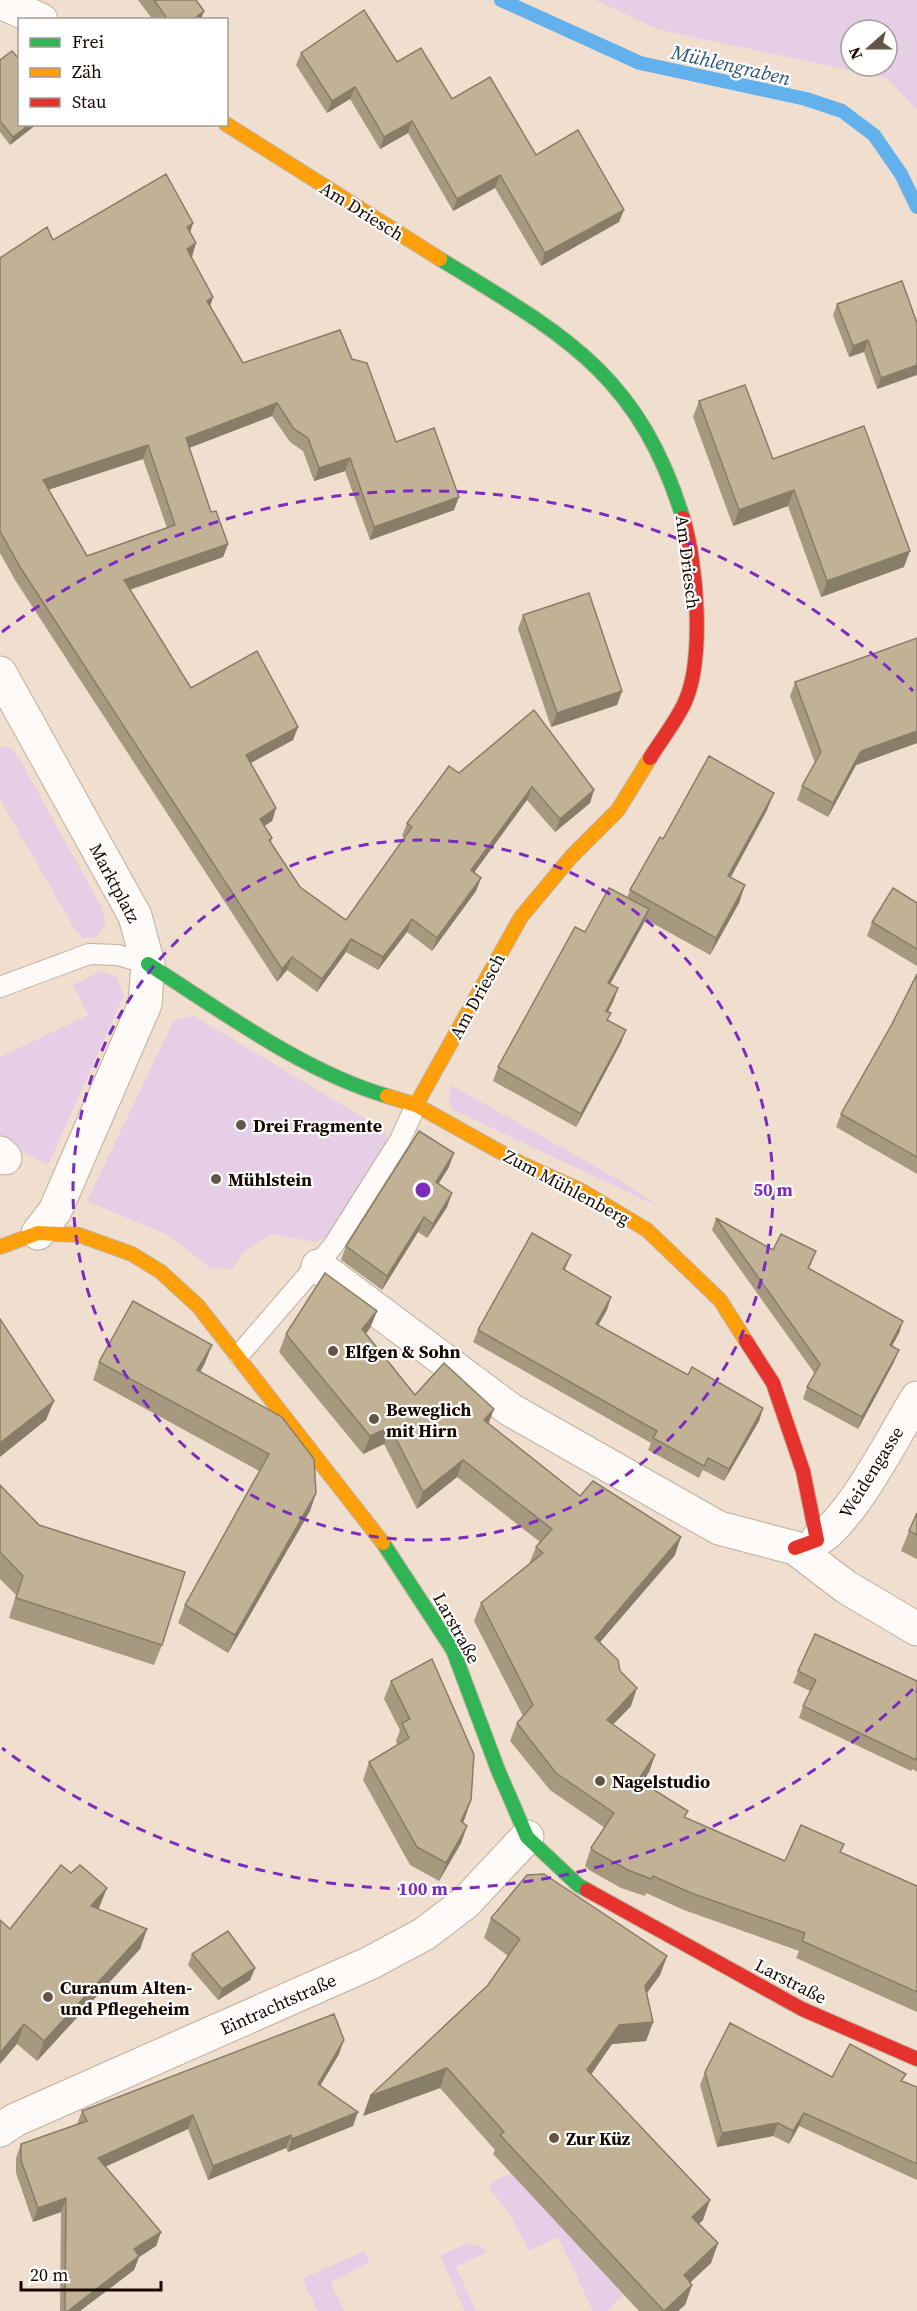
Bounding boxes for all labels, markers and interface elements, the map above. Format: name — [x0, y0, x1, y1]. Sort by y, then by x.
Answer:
legend — [18, 18, 228, 126]
north arrow — [839, 18, 899, 78]
text: Frei — [72, 29, 104, 54]
water label: Mühlengraben — [668, 37, 794, 92]
text: N — [843, 44, 867, 63]
text: Zäh — [72, 59, 102, 84]
text: Stau — [72, 89, 107, 114]
street label: Am Driesch — [315, 175, 409, 247]
street label: Am Driesch — [670, 514, 706, 611]
street label: Marktplatz — [84, 839, 146, 927]
street label: Am Driesch — [443, 948, 511, 1043]
place label: Drei Fragmente — [253, 1113, 382, 1138]
marker: Drei Fragmente — [234, 1118, 248, 1132]
street label: Zum Mühlenberg — [500, 1143, 634, 1231]
place label: Mühlstein — [228, 1167, 312, 1192]
marker: Mühlstein — [209, 1172, 223, 1186]
text: 50 m — [753, 1177, 793, 1202]
centre of rings — [413, 1180, 433, 1200]
place label: Elfgen & Sohn — [345, 1339, 461, 1364]
marker: Elfgen & Sohn — [326, 1344, 340, 1358]
place label: Beweglich mit Hirn — [386, 1397, 471, 1443]
marker: Beweglich mit Hirn — [367, 1412, 381, 1426]
street label: Weidengasse — [833, 1421, 909, 1523]
street label: Larstraße — [427, 1588, 487, 1668]
place label: Nagelstudio — [612, 1769, 710, 1794]
marker: Nagelstudio — [593, 1774, 607, 1788]
text: 100 m — [398, 1876, 448, 1901]
street label: Larstraße — [751, 1952, 831, 2010]
street label: Eintrachtstraße — [216, 1967, 340, 2041]
place label: Curanum Alten- und Pflegeheim — [60, 1975, 192, 2021]
marker: Curanum Alten- und Pflegeheim — [41, 1990, 55, 2004]
place label: Zur Küz — [566, 2126, 631, 2151]
marker: Zur Küz — [547, 2131, 561, 2145]
scale bar — [21, 2254, 160, 2292]
text: 20 m — [30, 2262, 68, 2287]

